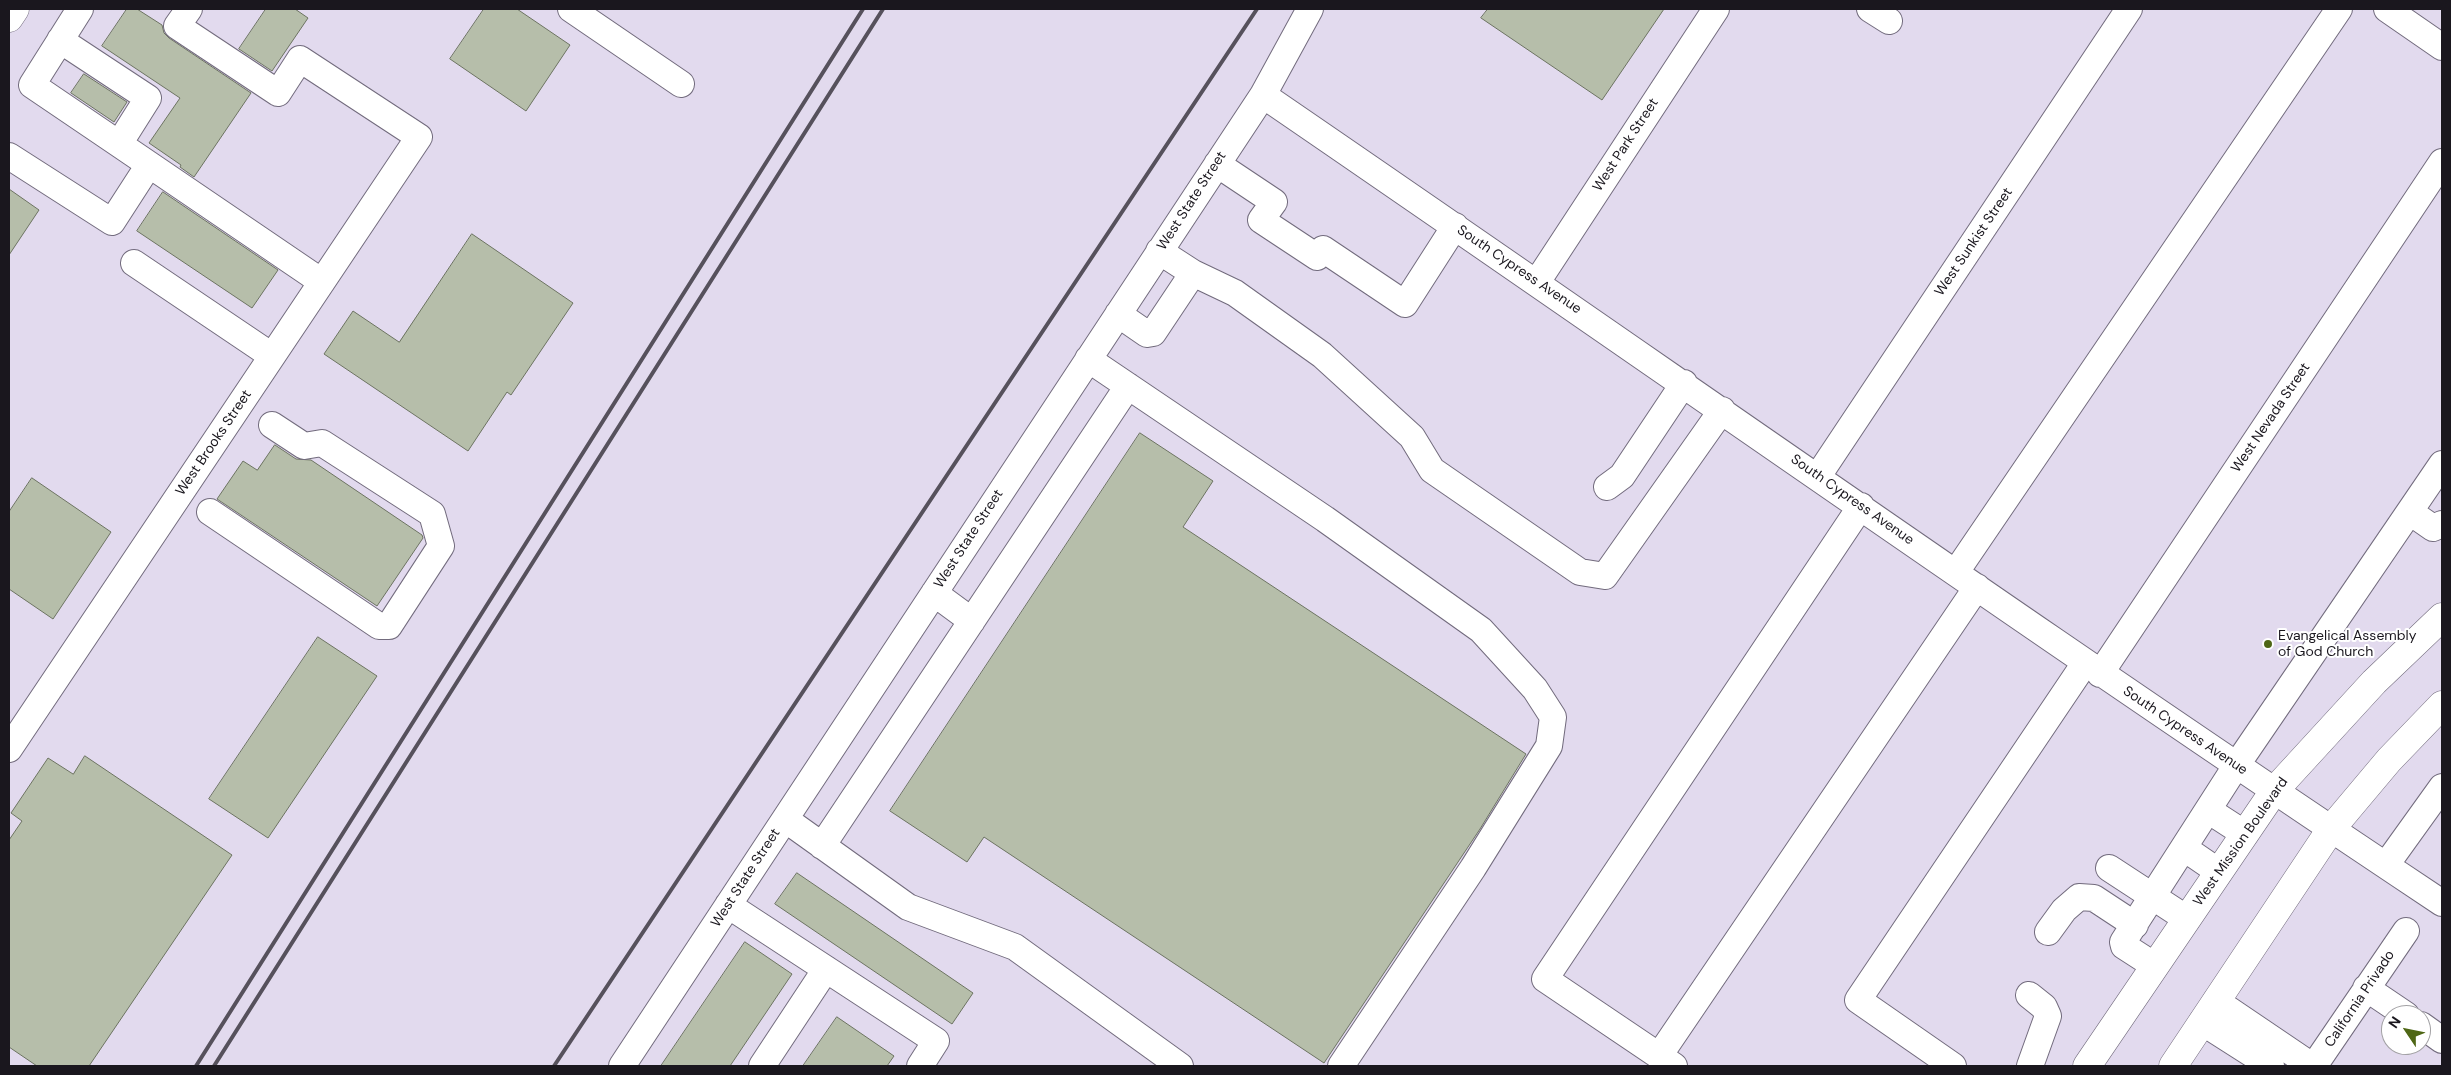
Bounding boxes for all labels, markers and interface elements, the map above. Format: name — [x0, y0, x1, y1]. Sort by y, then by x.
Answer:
street label: West Park Street — [1590, 95, 1662, 195]
street label: West State Street — [1154, 148, 1230, 254]
street label: West Sunkist Street — [1932, 185, 2016, 299]
street label: South Cypress Avenue — [1454, 222, 1584, 318]
street label: West Nevada Street — [2228, 360, 2314, 476]
street label: West Brooks Street — [172, 387, 256, 499]
street label: South Cypress Avenue — [1787, 451, 1917, 549]
street label: West State Street — [931, 486, 1007, 592]
place label: Evangelical Assembly of God Church — [2278, 628, 2416, 660]
marker: Evangelical Assembly of God Church — [2262, 638, 2274, 650]
street label: South Cypress Avenue — [2120, 683, 2250, 779]
street label: West Mission Boulevard — [2190, 774, 2292, 910]
street label: West State Street — [708, 825, 784, 931]
street label: California Privado — [2321, 947, 2399, 1051]
north arrow — [2381, 1005, 2431, 1055]
text: N — [2384, 1013, 2405, 1031]

